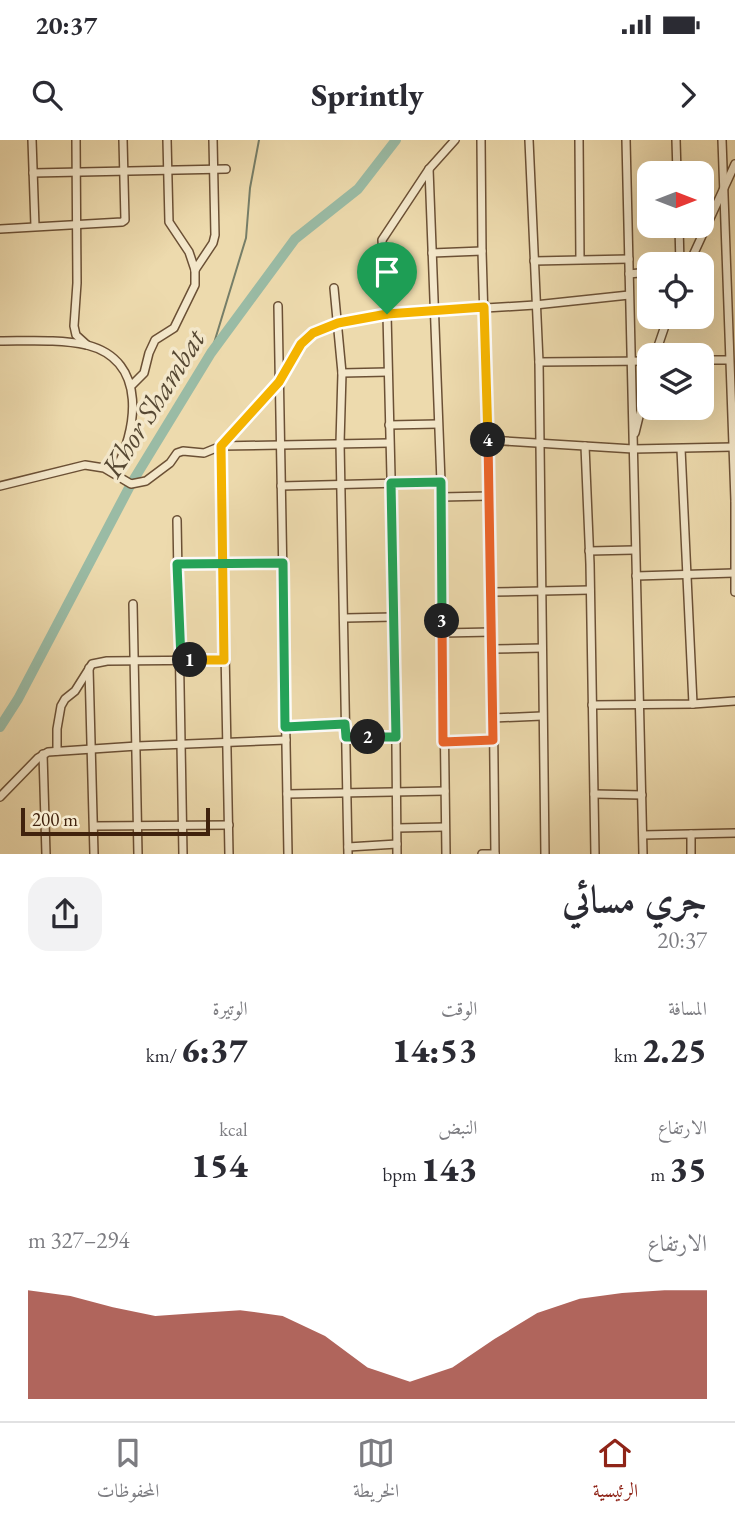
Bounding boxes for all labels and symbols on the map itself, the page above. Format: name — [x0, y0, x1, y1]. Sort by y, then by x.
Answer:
north arrow — [637, 161, 714, 238]
pin — [357, 242, 417, 314]
water label: Khor Shambat — [92, 321, 214, 485]
pin: 4 — [470, 422, 505, 458]
pin: 3 — [424, 603, 460, 638]
pin: 1 — [172, 643, 208, 678]
pin: 2 — [350, 720, 386, 754]
scale bar — [21, 805, 210, 837]

